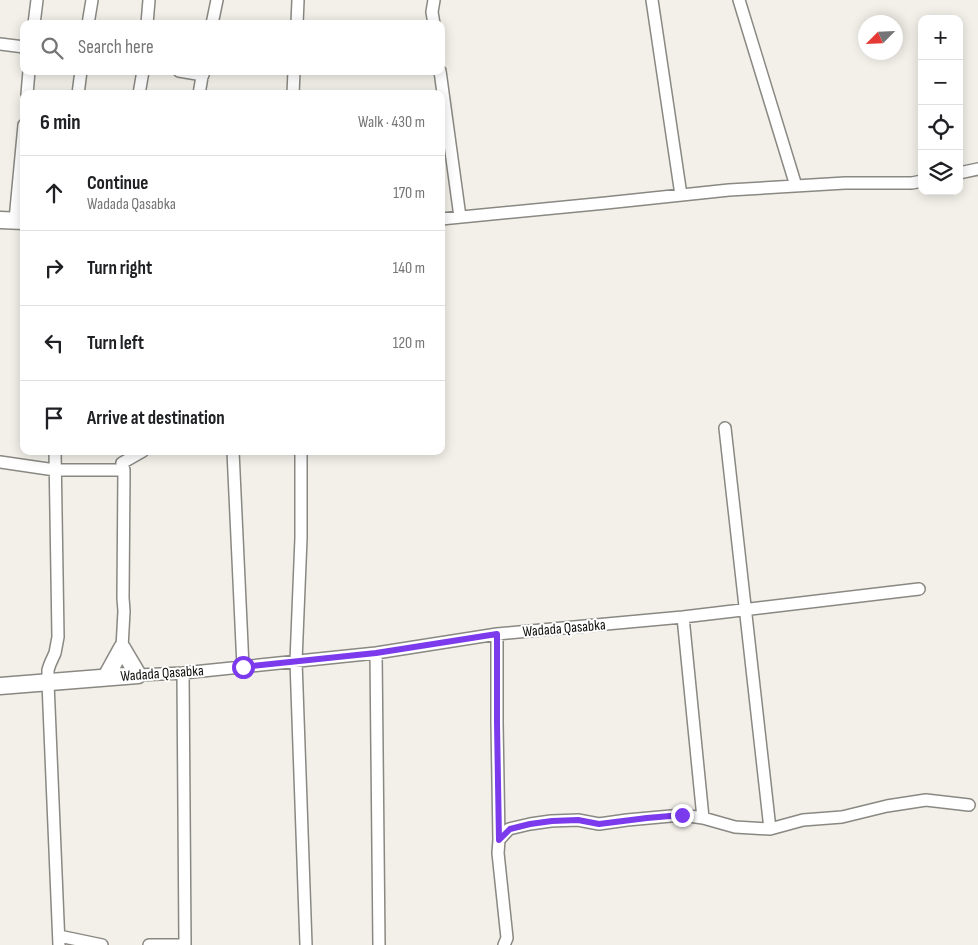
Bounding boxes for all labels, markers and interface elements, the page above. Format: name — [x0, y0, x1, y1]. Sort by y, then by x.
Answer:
north arrow — [858, 15, 903, 60]
map controls — [918, 15, 963, 195]
button: + — [918, 15, 963, 60]
search box — [20, 20, 445, 75]
icon: search — [38, 34, 66, 62]
text: Search here — [78, 36, 154, 59]
button: − — [918, 60, 963, 105]
button: locate — [918, 105, 963, 150]
text: 6 min — [40, 110, 81, 135]
text: Walk · 430 m — [358, 113, 425, 132]
button: layers — [918, 150, 963, 195]
text: Continue — [87, 172, 148, 195]
icon: ahead — [40, 179, 68, 207]
text: 170 m — [393, 184, 425, 203]
text: Wadada Qasabka — [87, 195, 176, 214]
icon: right — [40, 254, 68, 282]
text: Turn right — [87, 257, 152, 280]
text: 140 m — [393, 259, 425, 278]
icon: left — [40, 329, 68, 357]
text: Turn left — [87, 332, 144, 355]
text: 120 m — [393, 334, 425, 353]
icon: arrive — [40, 404, 68, 432]
text: Arrive at destination — [87, 407, 225, 430]
street label: Wadada Qasabka — [522, 615, 607, 642]
route start — [232, 656, 255, 679]
street label: Wadada Qasabka — [120, 661, 205, 686]
route end — [671, 804, 694, 827]

